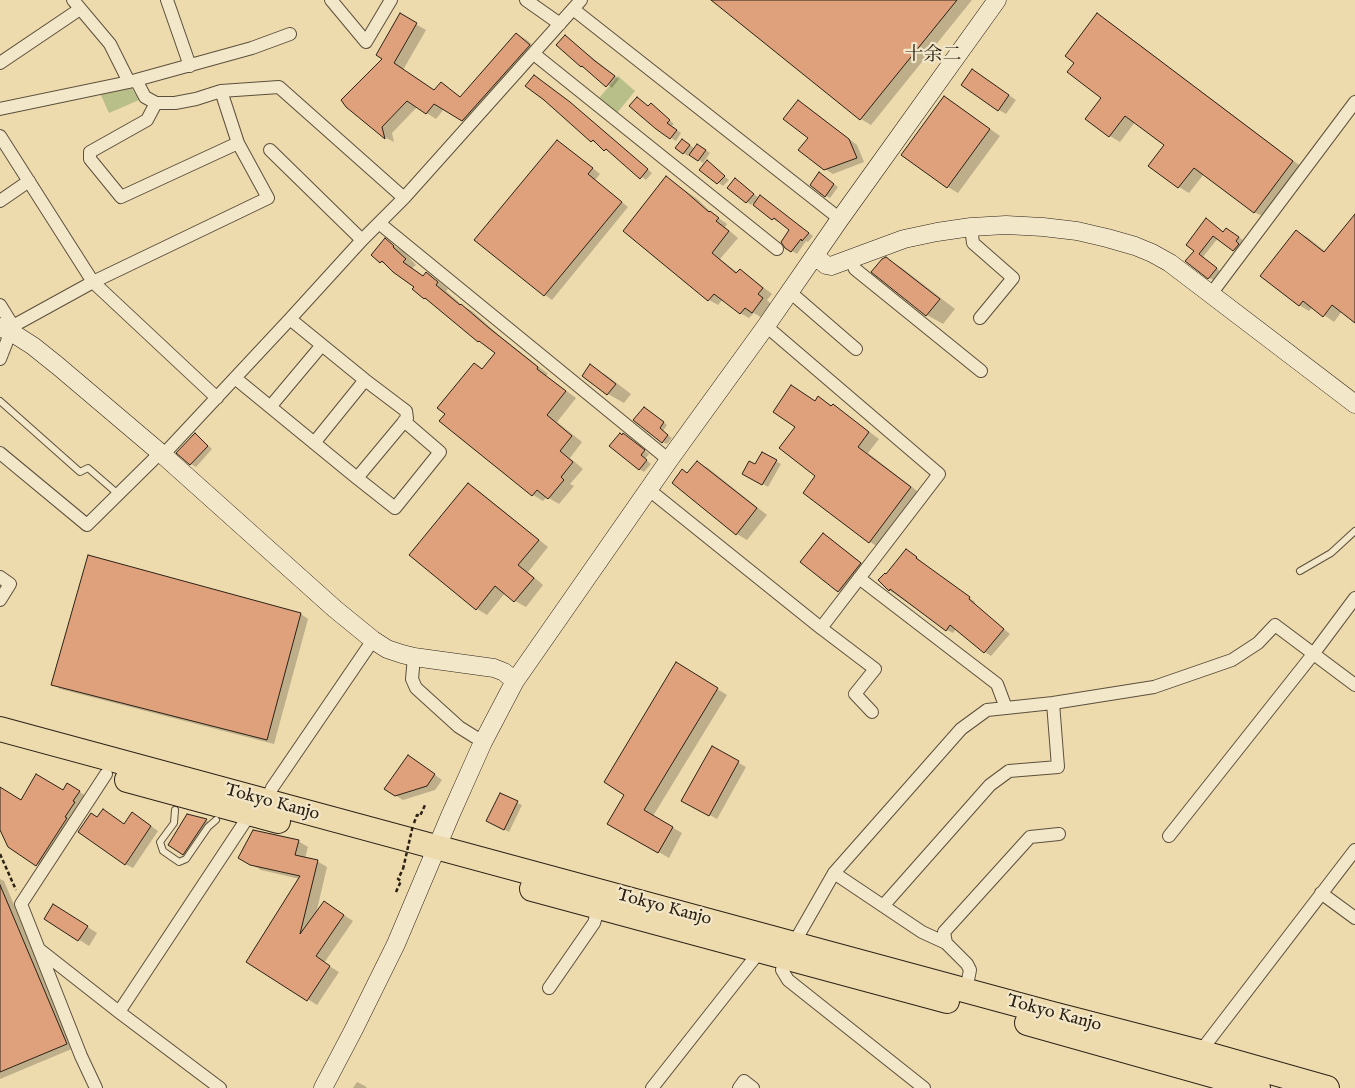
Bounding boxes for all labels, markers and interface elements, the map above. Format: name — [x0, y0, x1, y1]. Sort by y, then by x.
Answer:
district label: 十余二 — [905, 45, 961, 67]
street label: Tokyo Kanjo — [222, 780, 322, 826]
street label: Tokyo Kanjo — [614, 885, 714, 931]
street label: Tokyo Kanjo — [1004, 991, 1104, 1037]

